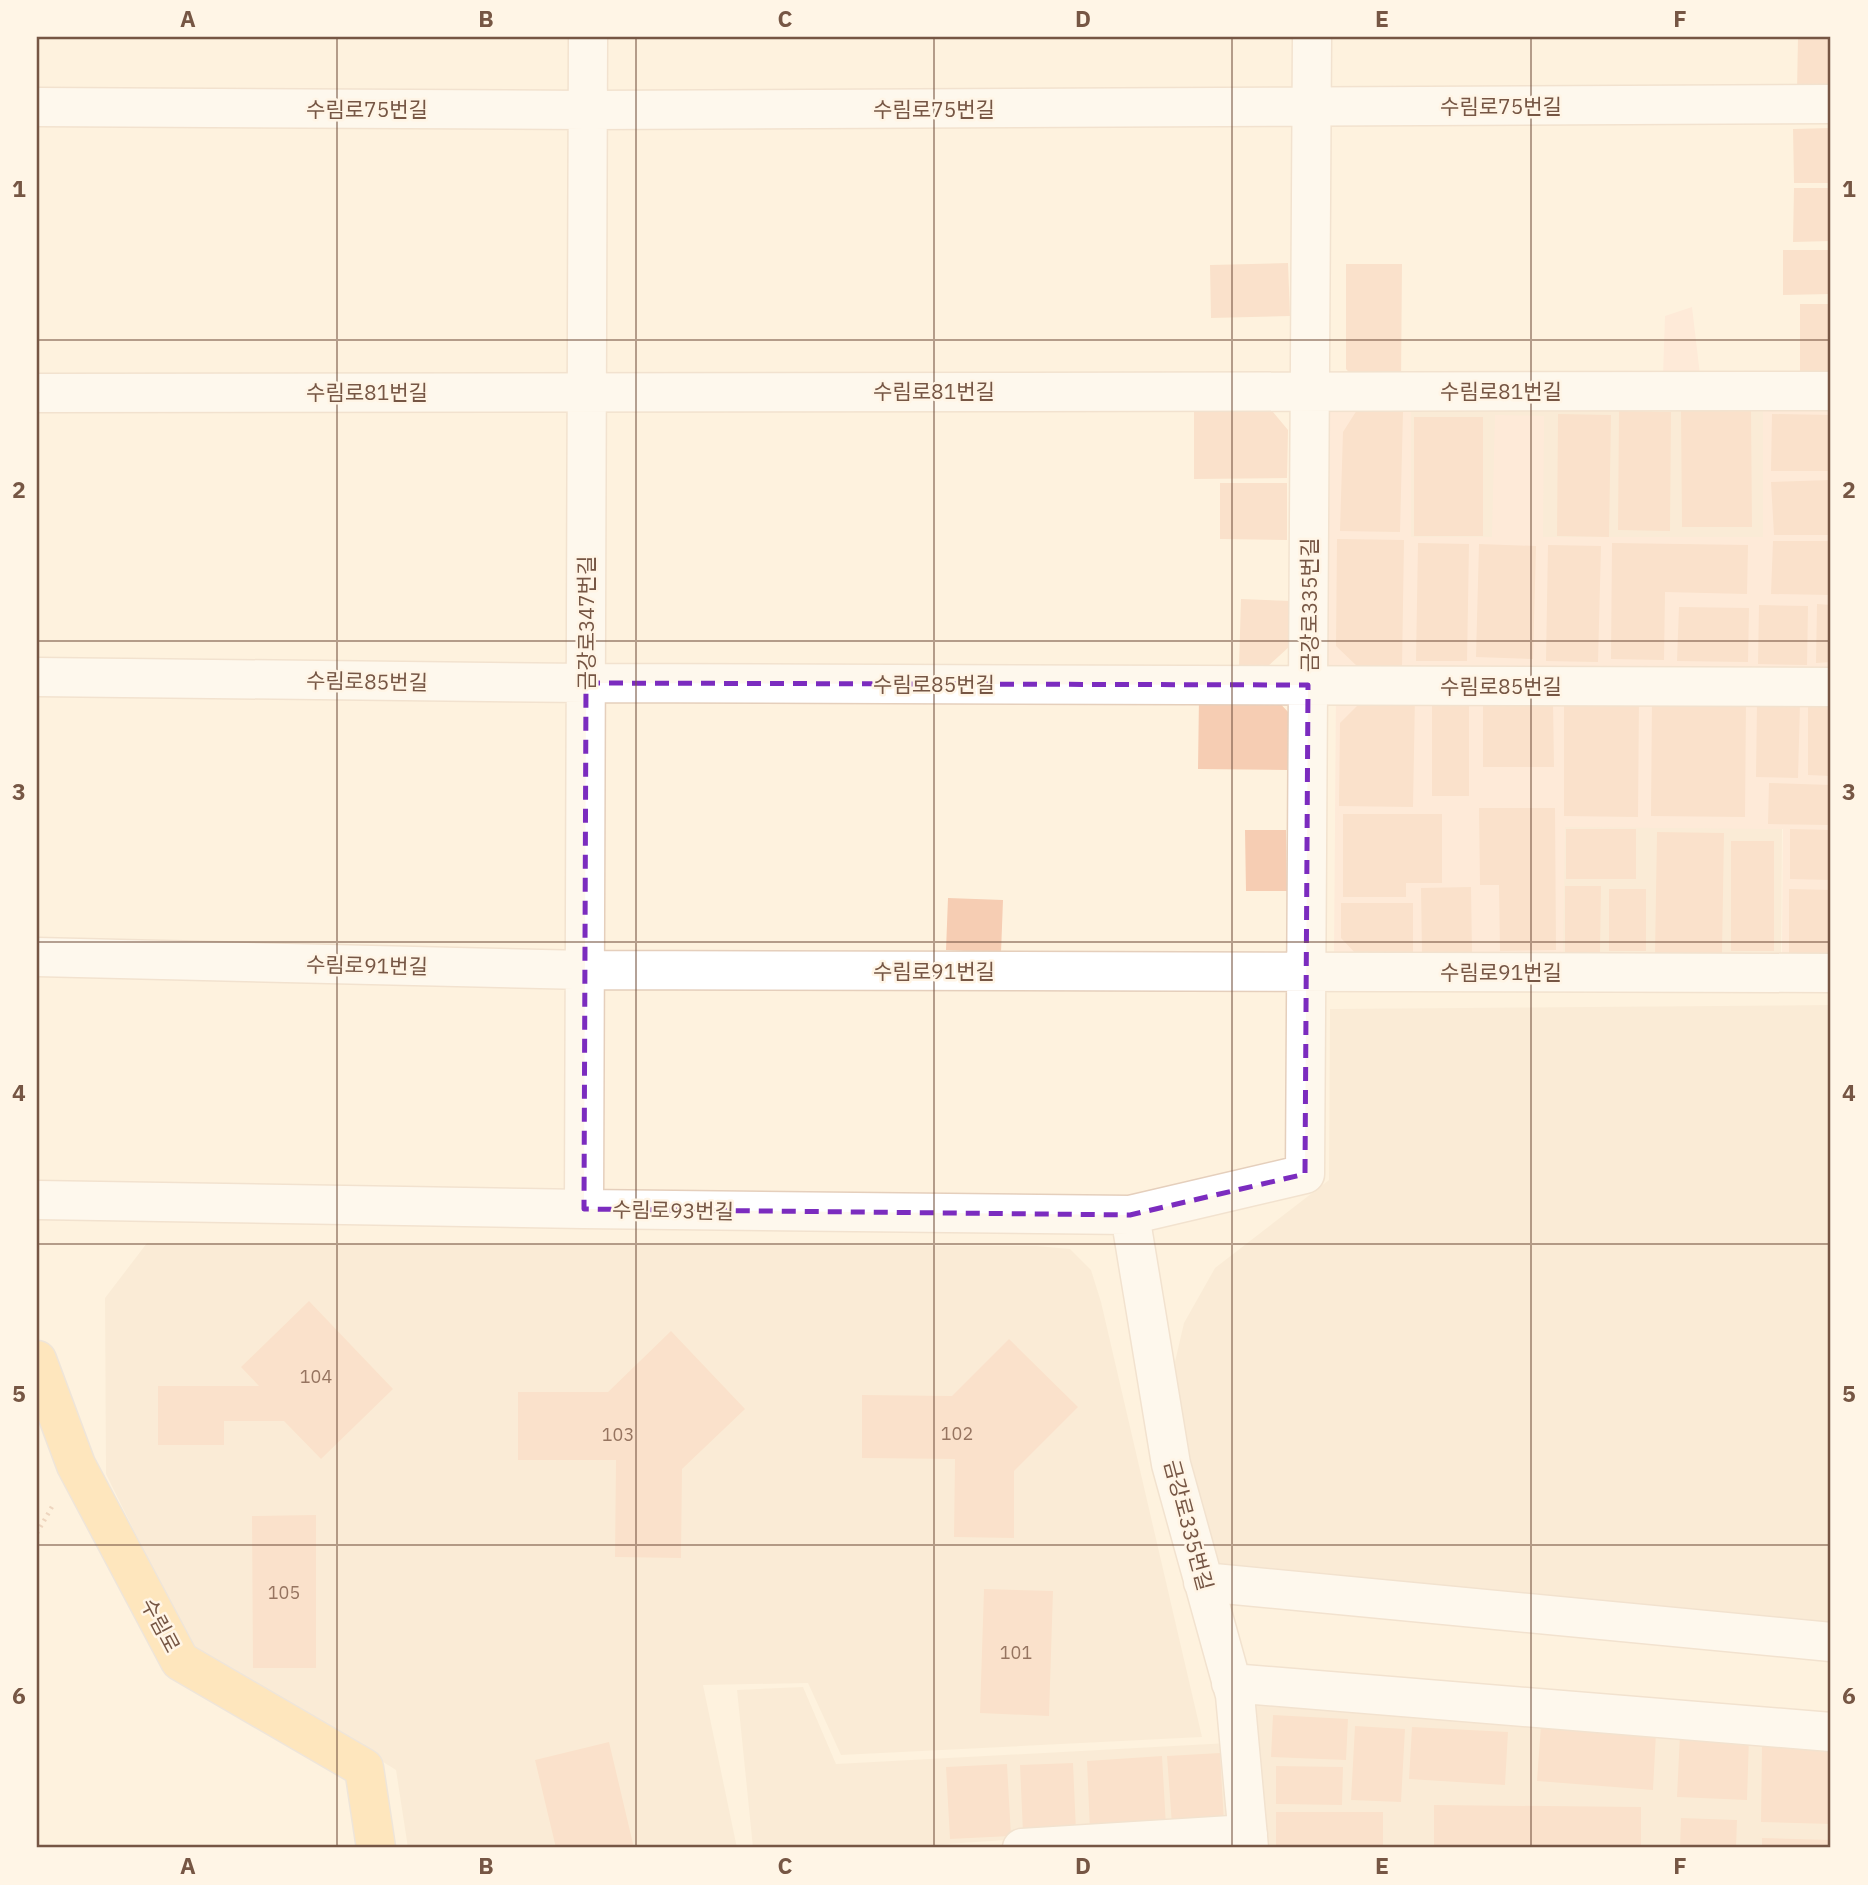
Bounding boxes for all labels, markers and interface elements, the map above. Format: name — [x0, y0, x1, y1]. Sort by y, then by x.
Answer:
text: A — [180, 3, 196, 33]
text: B — [478, 3, 494, 33]
text: C — [778, 3, 793, 33]
text: D — [1075, 3, 1091, 33]
text: E — [1375, 3, 1389, 33]
text: F — [1673, 3, 1687, 33]
street label: 수림로75번길 — [1440, 92, 1562, 120]
street label: 수림로75번길 — [306, 95, 428, 123]
street label: 수림로75번길 — [873, 95, 995, 123]
text: 1 — [12, 173, 26, 203]
text: 1 — [1842, 173, 1856, 203]
street label: 수림로81번길 — [873, 377, 995, 405]
street label: 수림로81번길 — [1440, 377, 1562, 405]
street label: 수림로81번길 — [306, 378, 428, 406]
text: 2 — [12, 474, 26, 504]
text: 2 — [1842, 474, 1856, 504]
street label: 금강로335번길 — [1295, 538, 1323, 672]
street label: 금강로347번길 — [572, 556, 600, 690]
street label: 수림로85번길 — [306, 666, 428, 696]
street label: 수림로85번길 — [873, 670, 995, 698]
street label: 수림로85번길 — [1440, 672, 1562, 700]
text: 3 — [12, 776, 26, 806]
text: 3 — [1842, 776, 1856, 806]
street label: 수림로91번길 — [306, 950, 428, 980]
street label: 수림로91번길 — [873, 957, 995, 985]
street label: 수림로91번길 — [1440, 958, 1562, 986]
text: 4 — [12, 1077, 26, 1107]
text: 4 — [1842, 1077, 1856, 1107]
street label: 수림로93번길 — [612, 1195, 734, 1225]
house number: 104 — [300, 1365, 332, 1388]
text: 5 — [12, 1378, 26, 1408]
text: 5 — [1842, 1378, 1856, 1408]
house number: 102 — [941, 1422, 973, 1445]
house number: 103 — [602, 1423, 634, 1446]
street label: 금강로335번길 — [1158, 1456, 1220, 1594]
house number: 105 — [268, 1581, 300, 1604]
street label: 수림로 — [135, 1593, 187, 1657]
house number: 101 — [1000, 1641, 1032, 1664]
text: 6 — [12, 1680, 26, 1710]
text: 6 — [1842, 1680, 1856, 1710]
text: A — [180, 1850, 196, 1880]
text: B — [478, 1850, 494, 1880]
text: C — [778, 1850, 793, 1880]
text: D — [1075, 1850, 1091, 1880]
text: E — [1375, 1850, 1389, 1880]
text: F — [1673, 1850, 1687, 1880]

